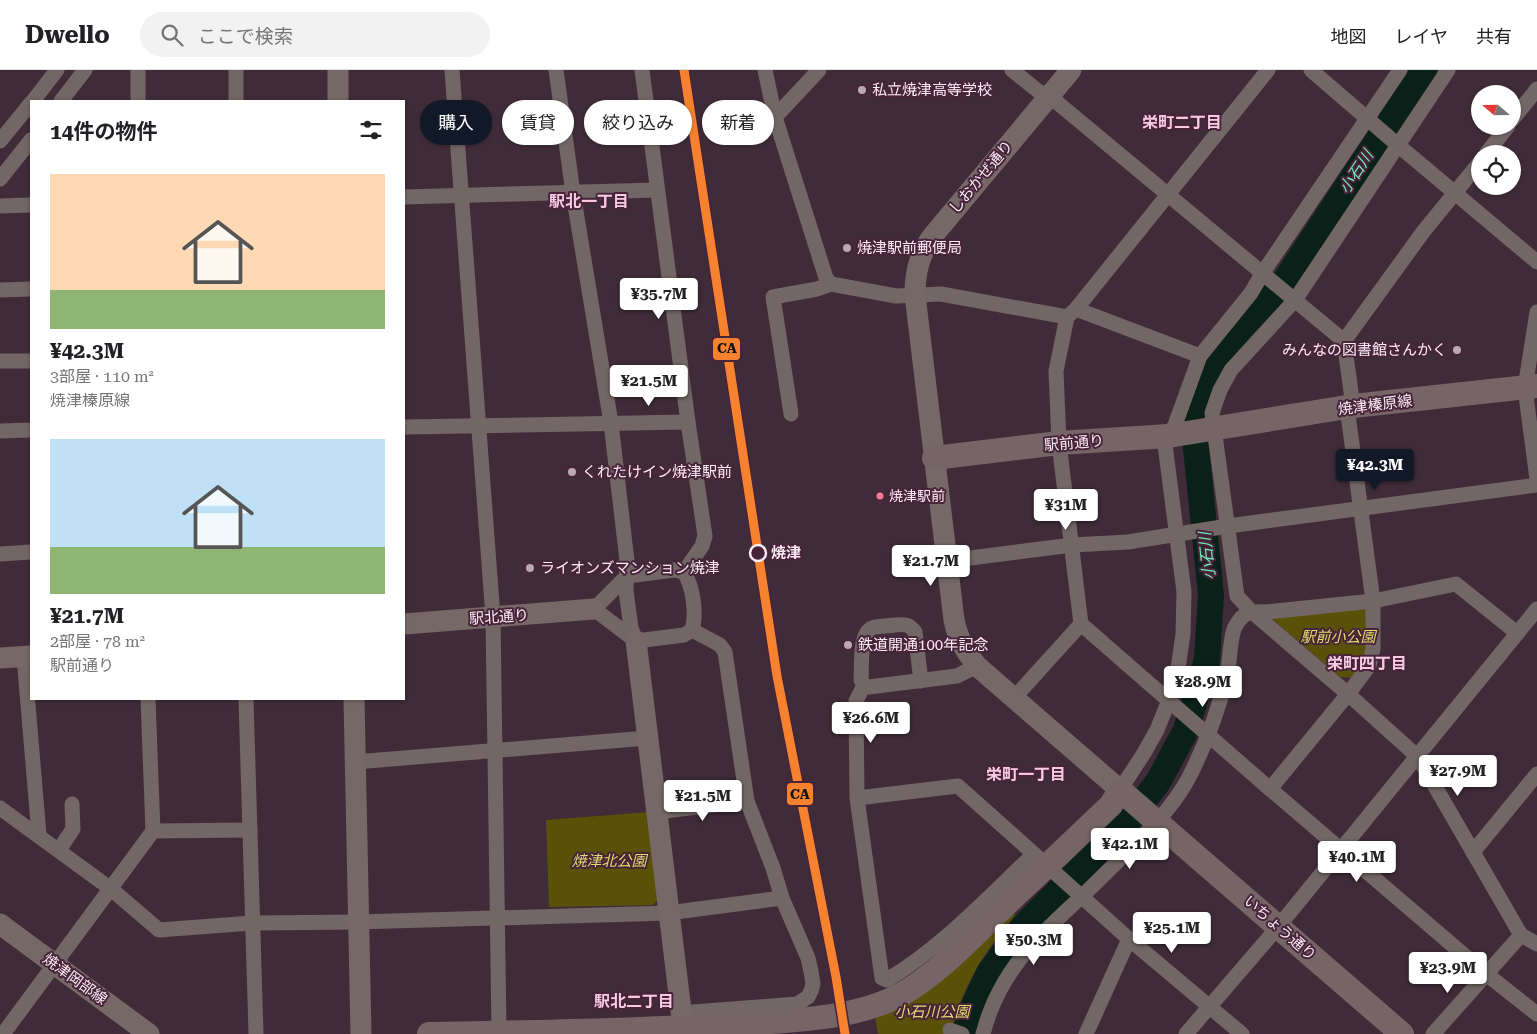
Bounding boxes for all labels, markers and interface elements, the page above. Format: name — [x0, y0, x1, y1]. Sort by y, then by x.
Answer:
search box — [140, 12, 490, 57]
text: Dwello — [25, 21, 110, 49]
icon: search — [158, 21, 186, 49]
text: ここで検索 — [198, 25, 293, 48]
text: 地図 — [1331, 26, 1367, 47]
text: レイヤ — [1395, 26, 1448, 47]
text: 共有 — [1476, 26, 1512, 47]
place label: 私立焼津高等学校 — [872, 81, 992, 99]
marker: 私立焼津高等学校 — [856, 84, 868, 96]
north arrow — [1471, 85, 1521, 135]
map controls — [1471, 85, 1521, 195]
chip: 購入 — [420, 100, 492, 145]
chip: 賃貸 — [502, 100, 574, 145]
chip: 絞り込み — [584, 100, 692, 145]
chip: 新着 — [702, 100, 774, 145]
district label: 栄町二丁目 — [1142, 113, 1222, 132]
icon: filters — [357, 116, 385, 144]
text: 14件の物件 — [50, 120, 158, 144]
street label: しおかぜ通り — [945, 137, 1017, 217]
water label: 小石川 — [1335, 145, 1378, 197]
button: locate — [1471, 145, 1521, 195]
district label: 駅北一丁目 — [549, 192, 629, 211]
icon: home — [173, 207, 263, 297]
place label: 焼津駅前郵便局 — [857, 239, 962, 257]
marker: 焼津駅前郵便局 — [841, 242, 853, 254]
pin: ¥35.7M — [618, 278, 700, 320]
text: ¥35.7M — [631, 284, 687, 303]
line badge: CA — [712, 337, 741, 361]
text: ¥42.3M — [50, 339, 124, 363]
text: CA — [717, 340, 737, 356]
place label: みんなの図書館さんかく — [1282, 341, 1447, 359]
marker: みんなの図書館さんかく — [1451, 344, 1463, 356]
pin: ¥21.5M — [608, 364, 690, 407]
text: 3部屋 · 110 m² — [50, 367, 154, 386]
text: ¥21.5M — [621, 371, 677, 390]
text: 焼津榛原線 — [50, 391, 130, 410]
street label: 焼津榛原線 — [1337, 391, 1413, 419]
street label: 駅前通り — [1043, 431, 1105, 455]
pin: ¥42.3M — [1334, 448, 1416, 491]
text: ¥42.3M — [1347, 455, 1403, 474]
place label: くれたけイン焼津駅前 — [582, 463, 732, 481]
marker: くれたけイン焼津駅前 — [566, 466, 578, 478]
icon: home — [173, 472, 263, 562]
place label: 焼津駅前 — [889, 488, 945, 504]
pin: ¥31M — [1036, 488, 1096, 531]
marker: 焼津駅前 — [875, 491, 885, 501]
text: ¥31M — [1045, 495, 1087, 514]
water label: 小石川 — [1195, 529, 1219, 581]
marker: 焼津 — [749, 544, 767, 562]
place label: 焼津 — [771, 544, 801, 562]
pin: ¥21.7M — [890, 544, 972, 587]
text: ¥21.7M — [903, 551, 959, 570]
place label: ライオンズマンション焼津 — [540, 559, 720, 577]
marker: ライオンズマンション焼津 — [524, 562, 536, 574]
text: ¥21.7M — [50, 604, 124, 628]
street label: 駅北通り — [468, 606, 530, 628]
park label: 駅前小公園 — [1300, 628, 1377, 646]
text: 2部屋 · 78 m² — [50, 632, 145, 651]
place label: 鉄道開通100年記念 — [858, 636, 988, 654]
marker: 鉄道開通100年記念 — [842, 639, 854, 651]
district label: 栄町四丁目 — [1327, 654, 1407, 673]
text: 駅前通り — [50, 656, 114, 675]
pin: ¥28.9M — [1162, 666, 1244, 708]
text: ¥28.9M — [1175, 672, 1231, 691]
pin: ¥26.6M — [830, 702, 912, 744]
text: ¥26.6M — [843, 708, 899, 727]
pin: ¥27.9M — [1417, 754, 1499, 797]
text: ¥27.9M — [1430, 761, 1486, 780]
district label: 栄町一丁目 — [986, 765, 1066, 784]
pin: ¥21.5M — [662, 780, 744, 822]
line badge: CA — [786, 782, 814, 806]
text: ¥21.5M — [675, 786, 731, 805]
text: CA — [790, 786, 810, 802]
pin: ¥42.1M — [1089, 828, 1171, 870]
text: ¥42.1M — [1102, 834, 1158, 853]
pin: ¥40.1M — [1316, 840, 1398, 883]
text: ¥40.1M — [1329, 847, 1385, 866]
park label: 焼津北公園 — [571, 852, 648, 870]
street label: いちょう通り — [1240, 892, 1320, 964]
pin: ¥25.1M — [1131, 912, 1213, 954]
text: ¥25.1M — [1144, 918, 1200, 937]
pin: ¥50.3M — [993, 924, 1075, 966]
text: ¥50.3M — [1006, 930, 1062, 949]
street label: 焼津岡部線 — [39, 950, 111, 1008]
pin: ¥23.9M — [1407, 952, 1489, 994]
text: ¥23.9M — [1420, 958, 1476, 977]
district label: 駅北二丁目 — [594, 992, 674, 1011]
park label: 小石川公園 — [894, 1003, 971, 1021]

